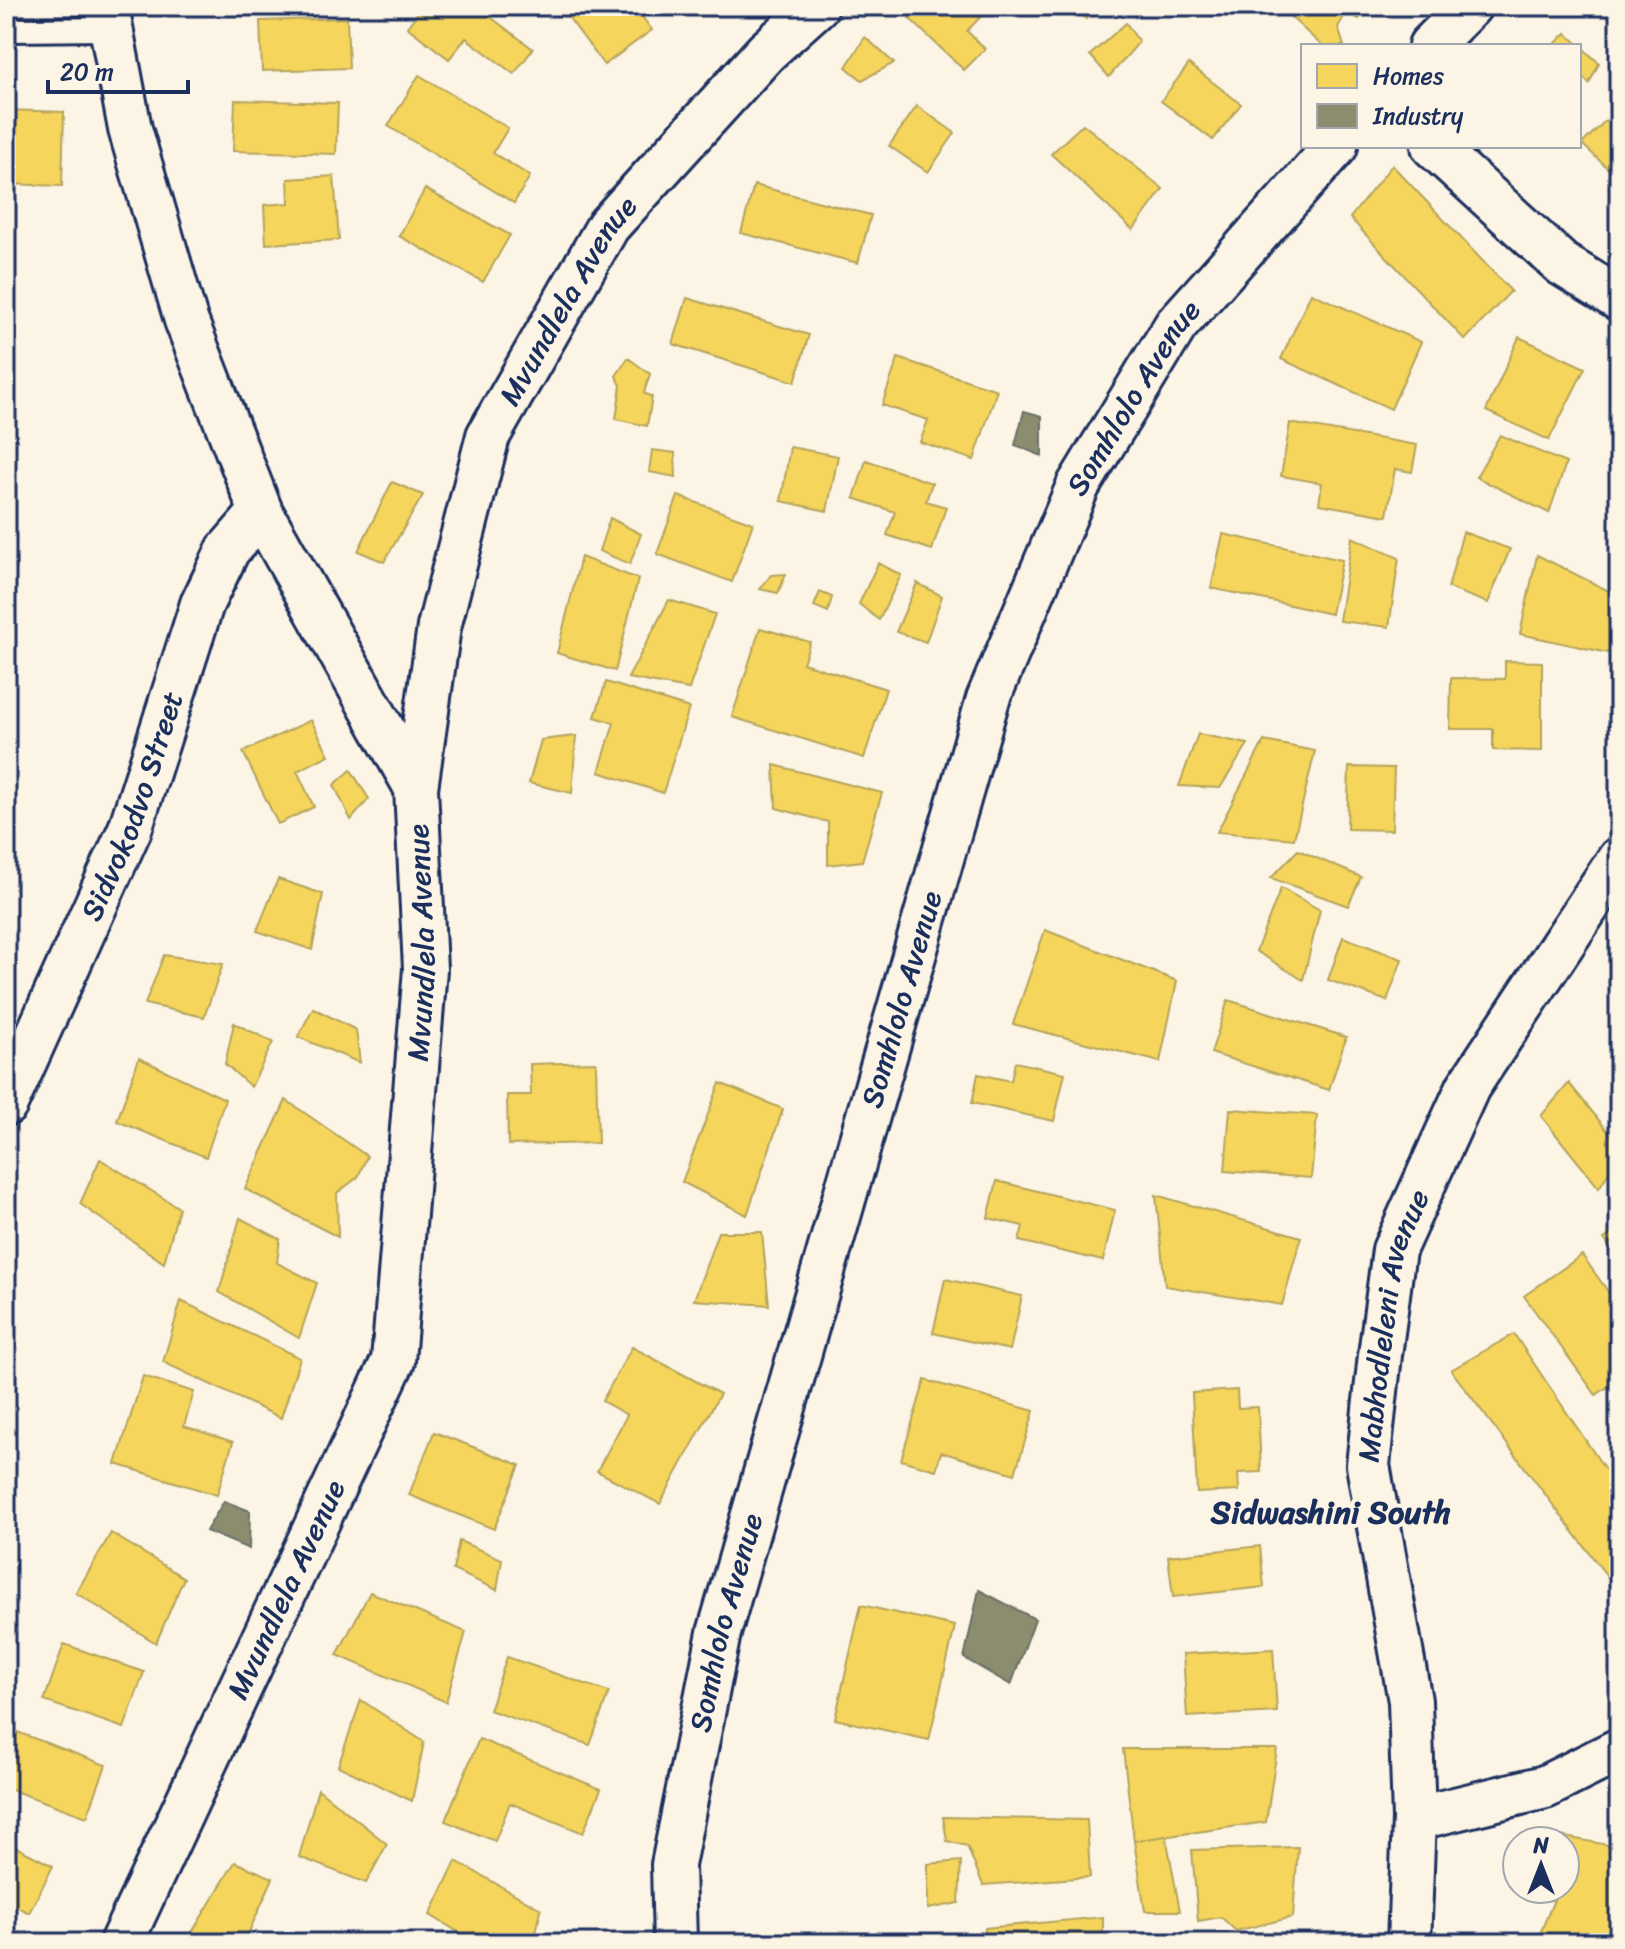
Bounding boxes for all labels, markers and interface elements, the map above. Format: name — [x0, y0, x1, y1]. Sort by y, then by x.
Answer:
scale bar — [48, 44, 188, 94]
legend — [1301, 44, 1581, 148]
text: 20 m — [60, 51, 114, 93]
text: Homes — [1373, 55, 1444, 97]
text: Industry — [1372, 95, 1464, 137]
street label: Mvundlela Avenue — [484, 183, 651, 416]
street label: Somhlolo Avenue — [1051, 286, 1215, 507]
street label: Sidvokodvo Street — [65, 684, 199, 930]
street label: Mvundlela Avenue — [391, 823, 452, 1063]
street label: Somhlolo Avenue — [845, 884, 958, 1114]
street label: Mabhodleleni Avenue — [1341, 1180, 1445, 1465]
street label: Mvundlela Avenue — [211, 1471, 361, 1709]
district label: Sidwashini South — [1210, 1484, 1451, 1541]
street label: Somhlolo Avenue — [673, 1507, 779, 1737]
north arrow — [1501, 1825, 1581, 1905]
text: N — [1532, 1826, 1549, 1865]

